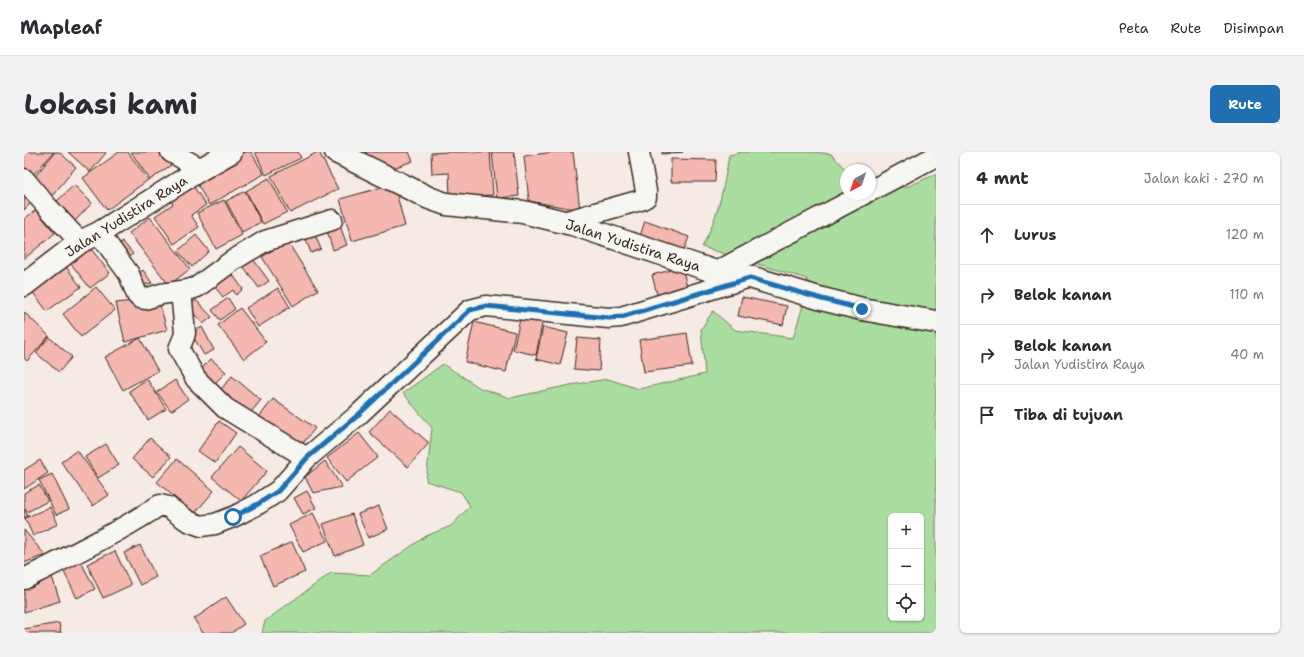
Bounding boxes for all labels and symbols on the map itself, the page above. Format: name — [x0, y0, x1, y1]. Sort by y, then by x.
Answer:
north arrow — [840, 164, 876, 200]
street label: Jalan Yudistira Raya — [61, 171, 191, 261]
street label: Jalan Yudistira Raya — [563, 215, 703, 275]
route end — [853, 300, 871, 318]
route start — [224, 508, 242, 526]

